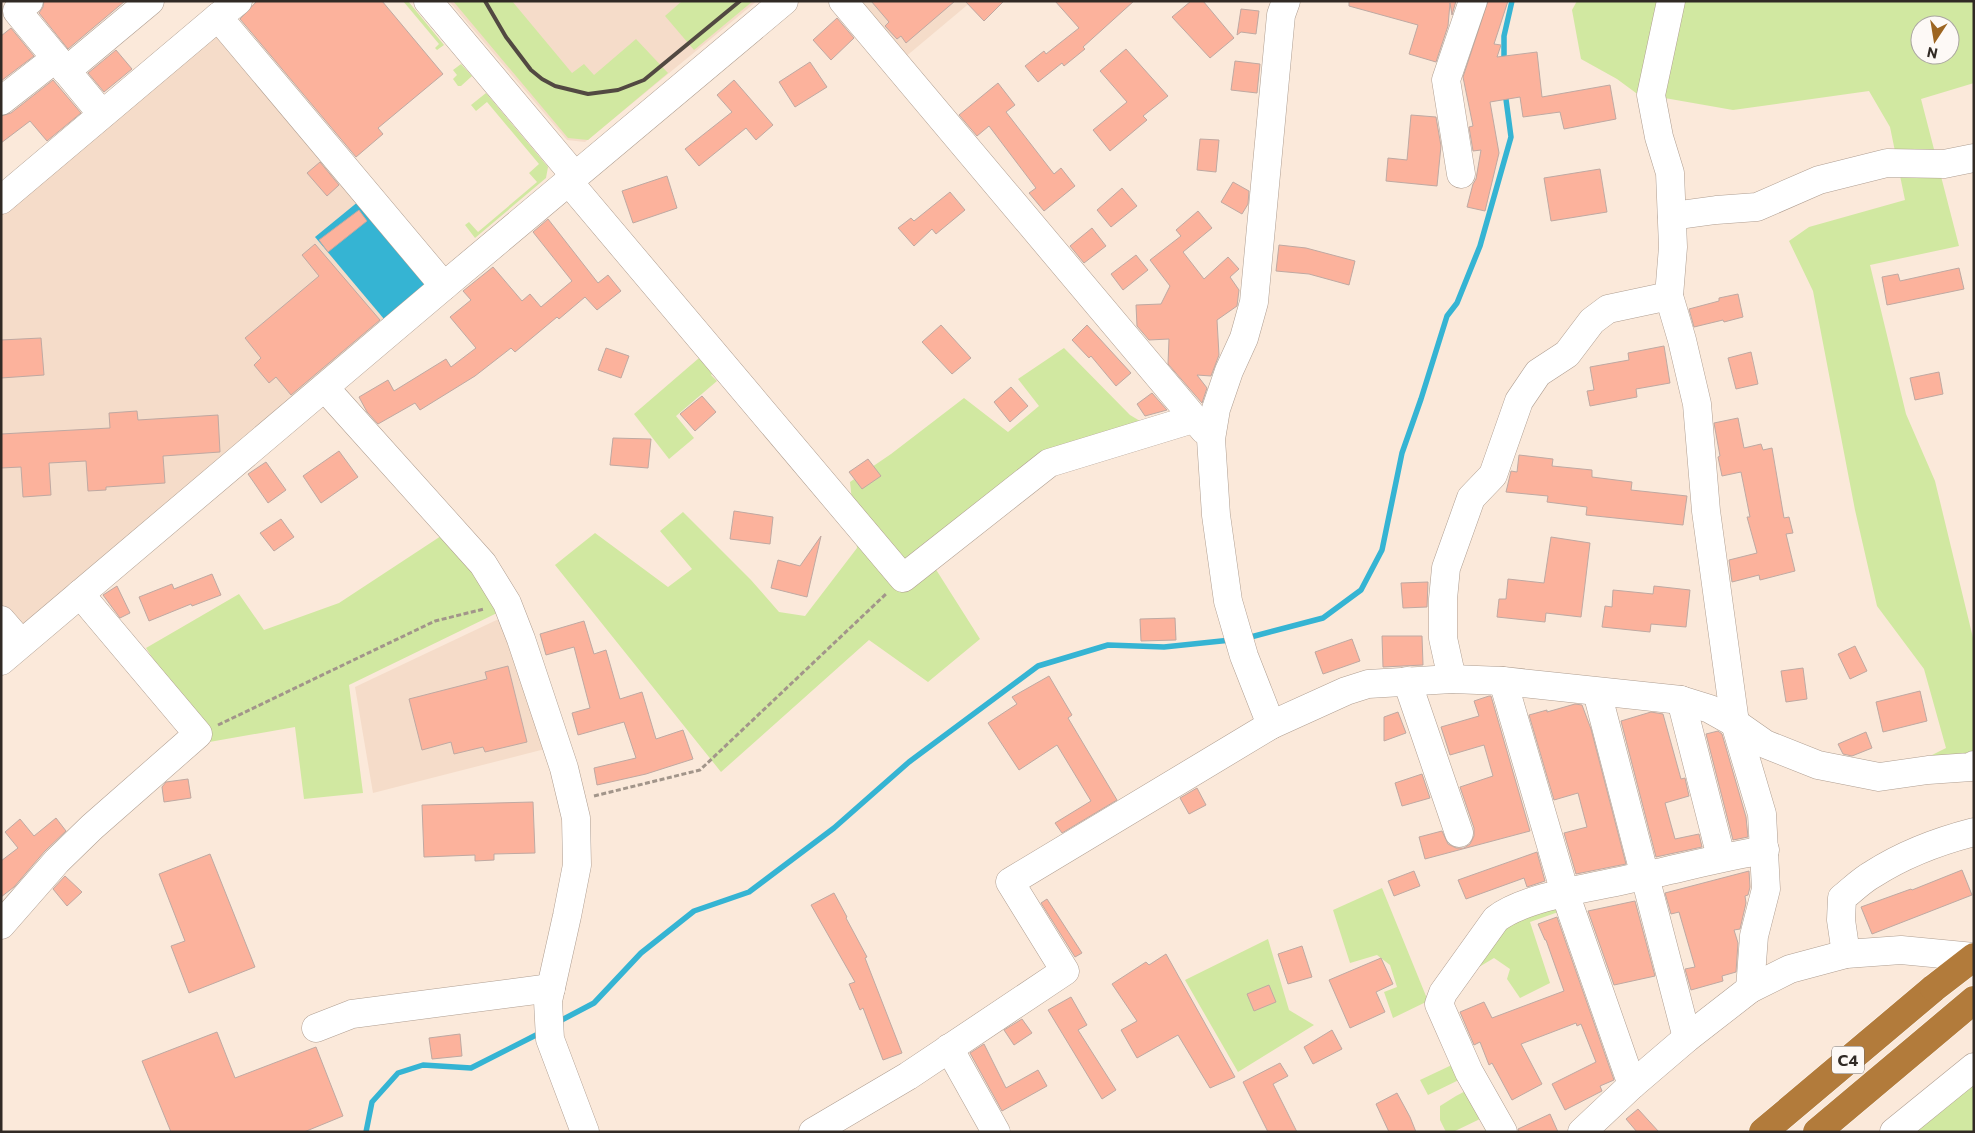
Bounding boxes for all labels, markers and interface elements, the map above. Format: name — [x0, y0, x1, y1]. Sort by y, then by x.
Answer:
north arrow — [1910, 15, 1960, 65]
text: N — [1925, 44, 1939, 63]
road number: C4 — [1832, 1046, 1864, 1074]

